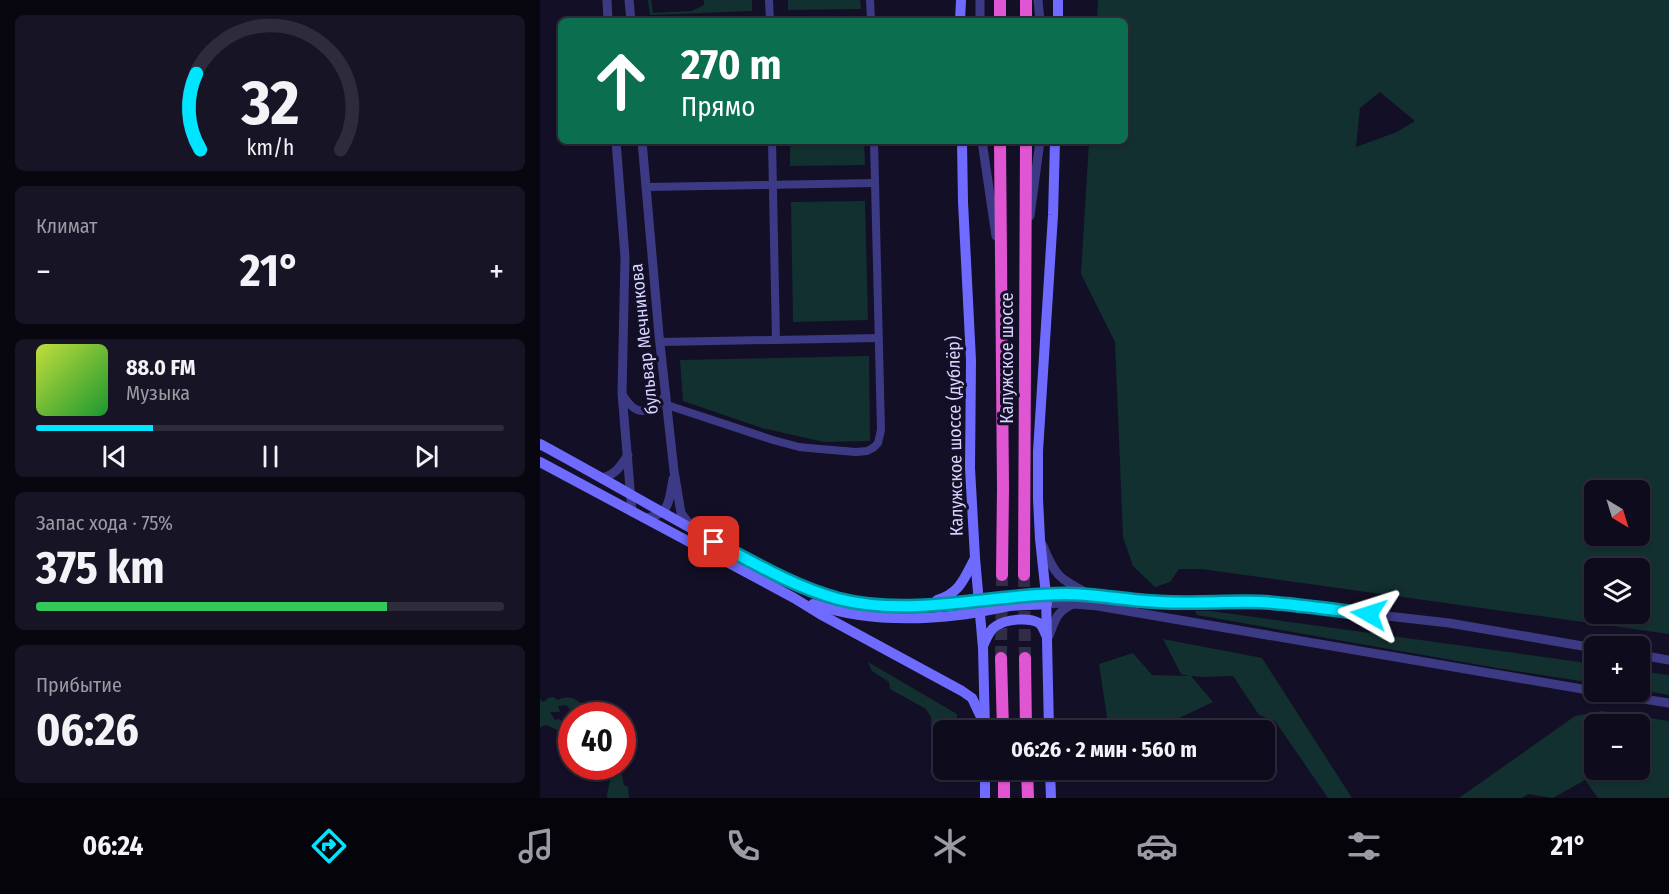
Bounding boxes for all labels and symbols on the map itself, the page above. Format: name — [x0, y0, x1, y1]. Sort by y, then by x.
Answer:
street label: бульвар Мечникова — [625, 262, 663, 415]
street label: Калужское шоссе — [996, 292, 1018, 424]
street label: Калужское шоссе (дублёр) — [942, 336, 968, 536]
north arrow — [1584, 480, 1650, 546]
pin — [688, 516, 739, 567]
position arrow — [1337, 582, 1401, 646]
speed limit sign: 40 — [558, 702, 636, 780]

